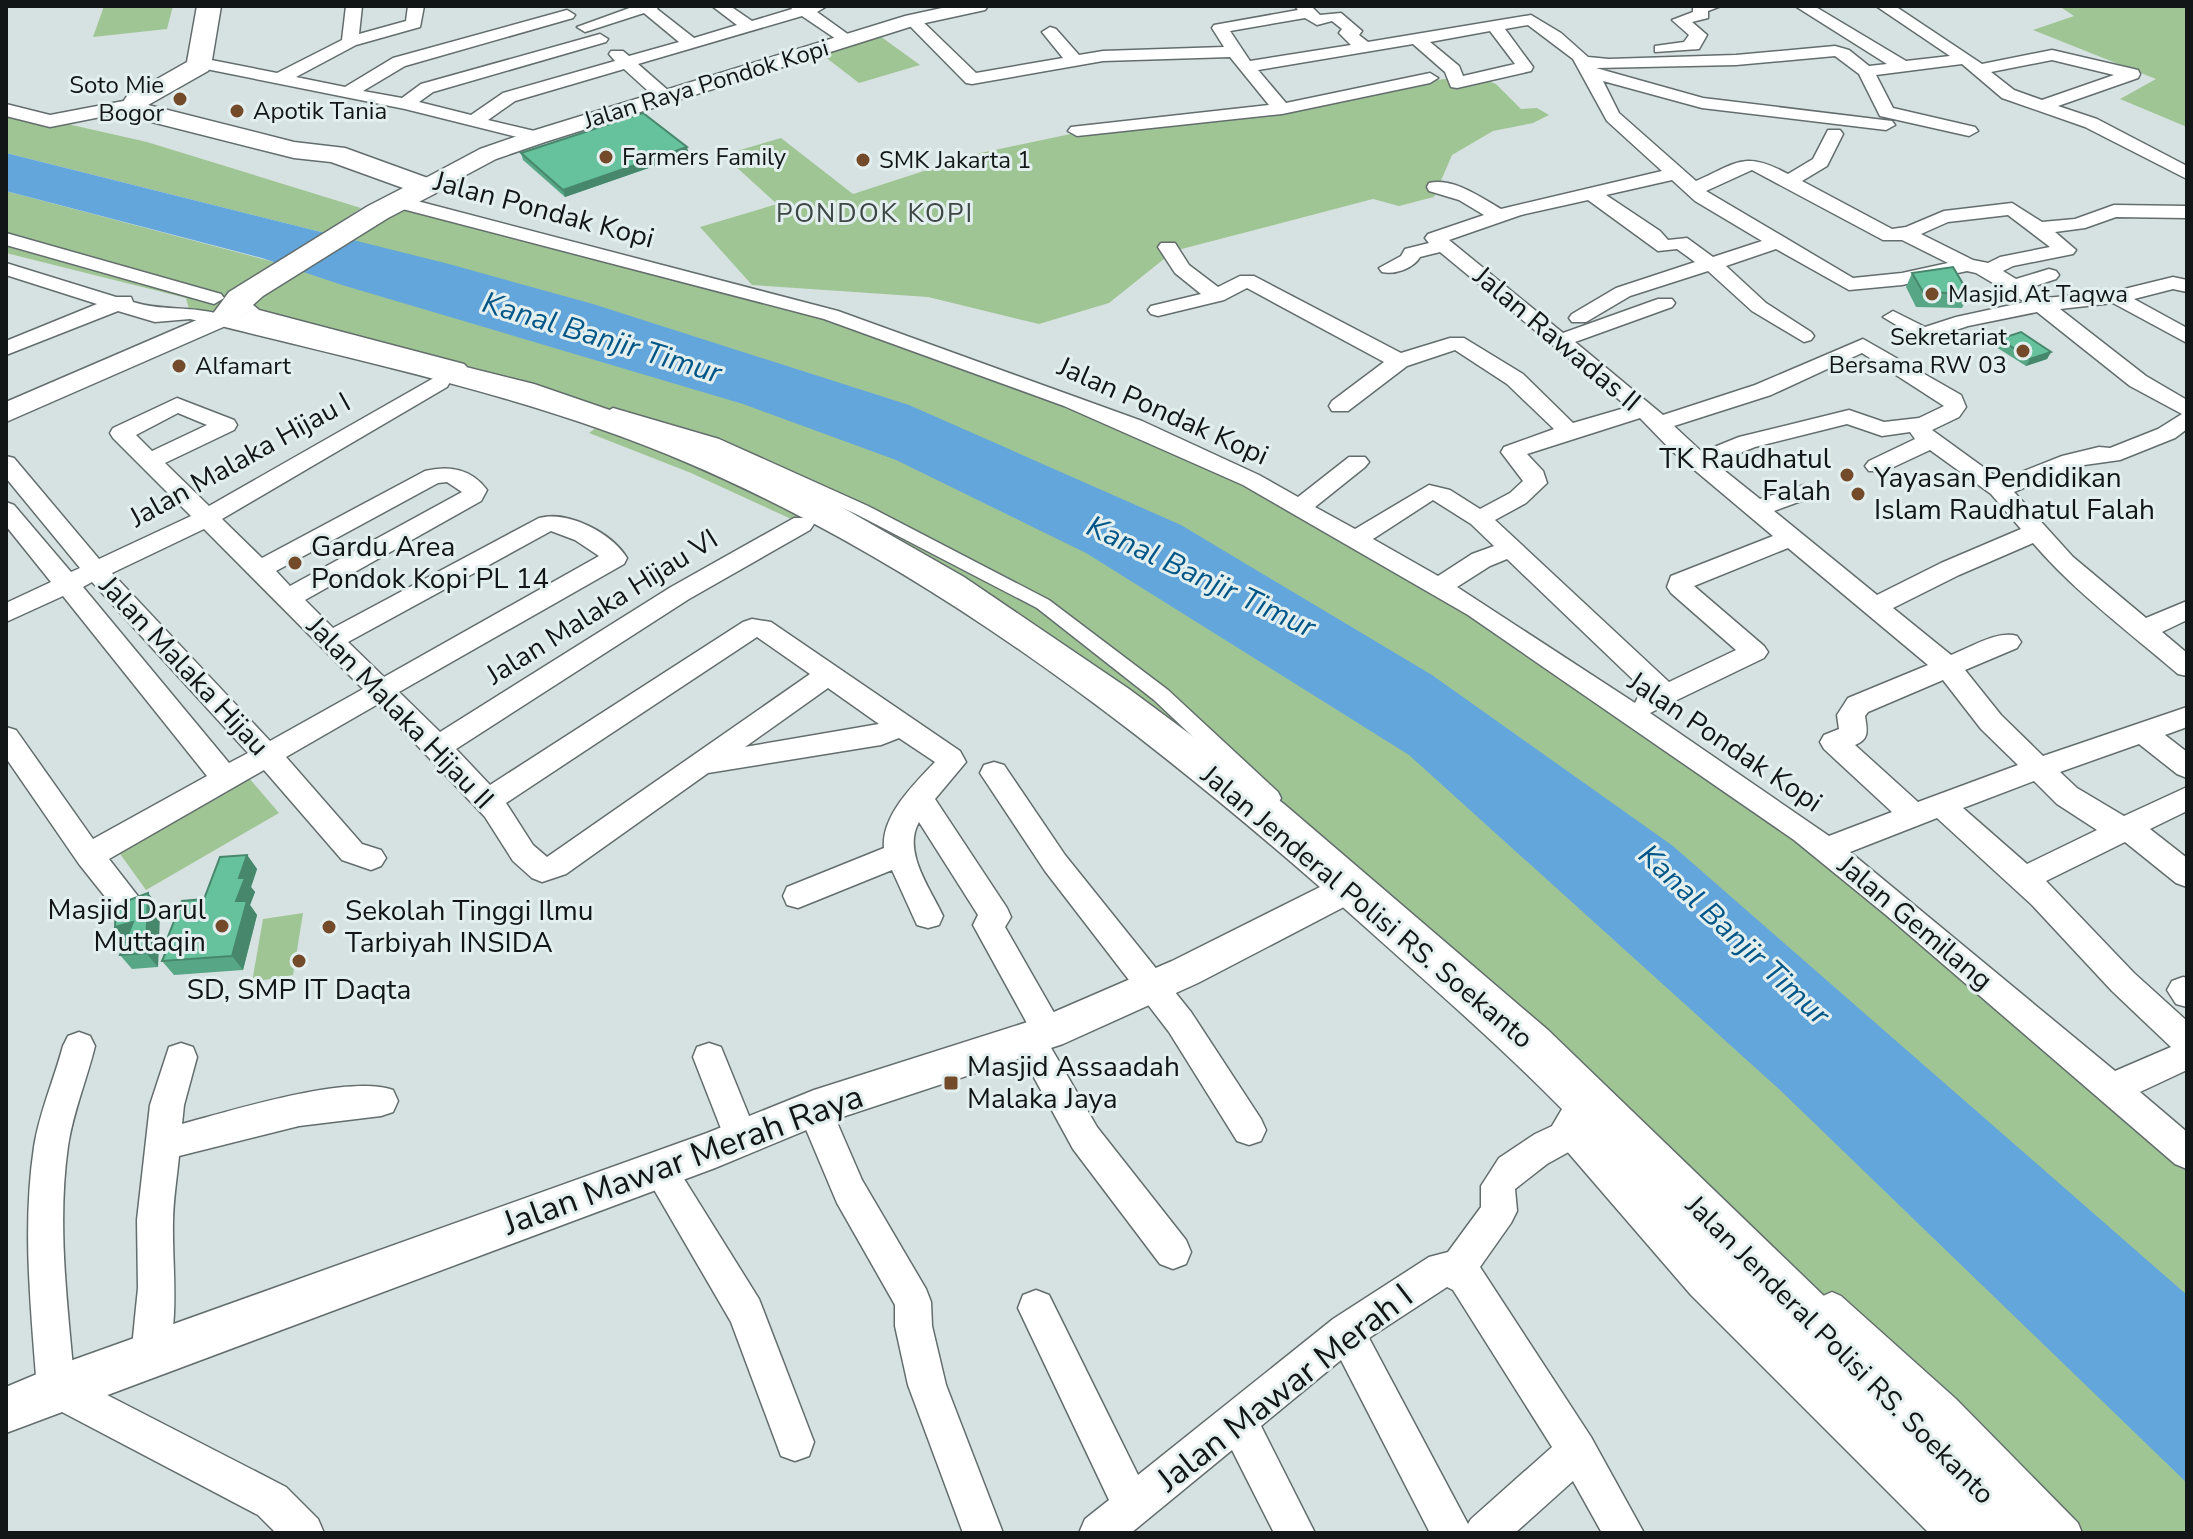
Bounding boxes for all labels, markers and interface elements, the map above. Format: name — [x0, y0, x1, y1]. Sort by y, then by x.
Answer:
street label: Jalan Raya Pondok Kopi — [579, 31, 832, 137]
place label: Soto Mie Bogor — [69, 69, 164, 129]
marker: Soto Mie Bogor — [171, 90, 189, 108]
place label: Apotik Tania — [253, 95, 387, 127]
marker: Apotik Tania — [228, 102, 246, 120]
place label: Farmers Family — [622, 141, 787, 173]
place label: SMK Jakarta 1 — [879, 144, 1031, 176]
marker: Farmers Family — [597, 148, 615, 166]
marker: SMK Jakarta 1 — [854, 151, 872, 169]
street label: Jalan Pondak Kopi — [429, 162, 658, 258]
district label: PONDOK KOPI — [776, 196, 974, 231]
street label: Jalan Rawadas II — [1464, 257, 1649, 420]
place label: Masjid At Taqwa — [1948, 278, 2128, 310]
water label: Kanal Banjir Timur — [477, 282, 728, 394]
marker: Masjid At Taqwa — [1923, 285, 1941, 303]
place label: Sekretariat Bersama RW 03 — [1829, 321, 2008, 381]
marker: Sekretariat Bersama RW 03 — [2014, 342, 2032, 360]
street label: Jalan Pondak Kopi — [1051, 347, 1274, 474]
place label: Alfamart — [195, 350, 292, 382]
marker: Alfamart — [170, 357, 188, 375]
street label: Jalan Malaka Hijau I — [122, 383, 357, 537]
place label: TK Raudhatul Falah — [1659, 440, 1832, 510]
place label: Yayasan Pendidikan Islam Raudhatul Falah — [1873, 459, 2155, 529]
marker: TK Raudhatul Falah — [1838, 466, 1856, 484]
marker: Yayasan Pendidikan Islam Raudhatul Falah — [1849, 485, 1867, 503]
water label: Kanal Banjir Timur — [1080, 506, 1323, 649]
street label: Jalan Malaka Hijau VI — [478, 520, 725, 694]
place label: Gardu Area Pondok Kopi PL 14 — [311, 528, 549, 598]
marker: Gardu Area Pondok Kopi PL 14 — [286, 554, 304, 572]
street label: Jalan Malaka Hijau — [90, 567, 277, 764]
street label: Jalan Malaka Hijau II — [297, 608, 502, 818]
street label: Jalan Pondak Kopi — [1620, 662, 1830, 821]
street label: Jalan Jenderal Polisi RS. Soekanto — [1192, 756, 1541, 1057]
water label: Kanal Banjir Timur — [1629, 835, 1840, 1035]
street label: Jalan Gemilang — [1829, 846, 2000, 999]
place label: Masjid Darul Muttaqin — [47, 891, 207, 961]
place label: Sekolah Tinggi Ilmu Tarbiyah INSIDA — [345, 892, 593, 962]
marker: Masjid Darul Muttaqin — [213, 917, 231, 935]
marker: Sekolah Tinggi Ilmu Tarbiyah INSIDA — [320, 918, 338, 936]
marker: SD, SMP IT Daqta — [290, 952, 308, 970]
place label: SD, SMP IT Daqta — [187, 971, 411, 1009]
place label: Masjid Assaadah Malaka Jaya — [967, 1048, 1180, 1118]
street label: Jalan Mawar Merah Raya — [496, 1073, 870, 1247]
marker: Masjid Assaadah Malaka Jaya — [942, 1074, 960, 1092]
street label: Jalan Jenderal Polisi RS. Soekanto — [1676, 1186, 2003, 1513]
street label: Jalan Mawar Merah I — [1147, 1273, 1423, 1503]

